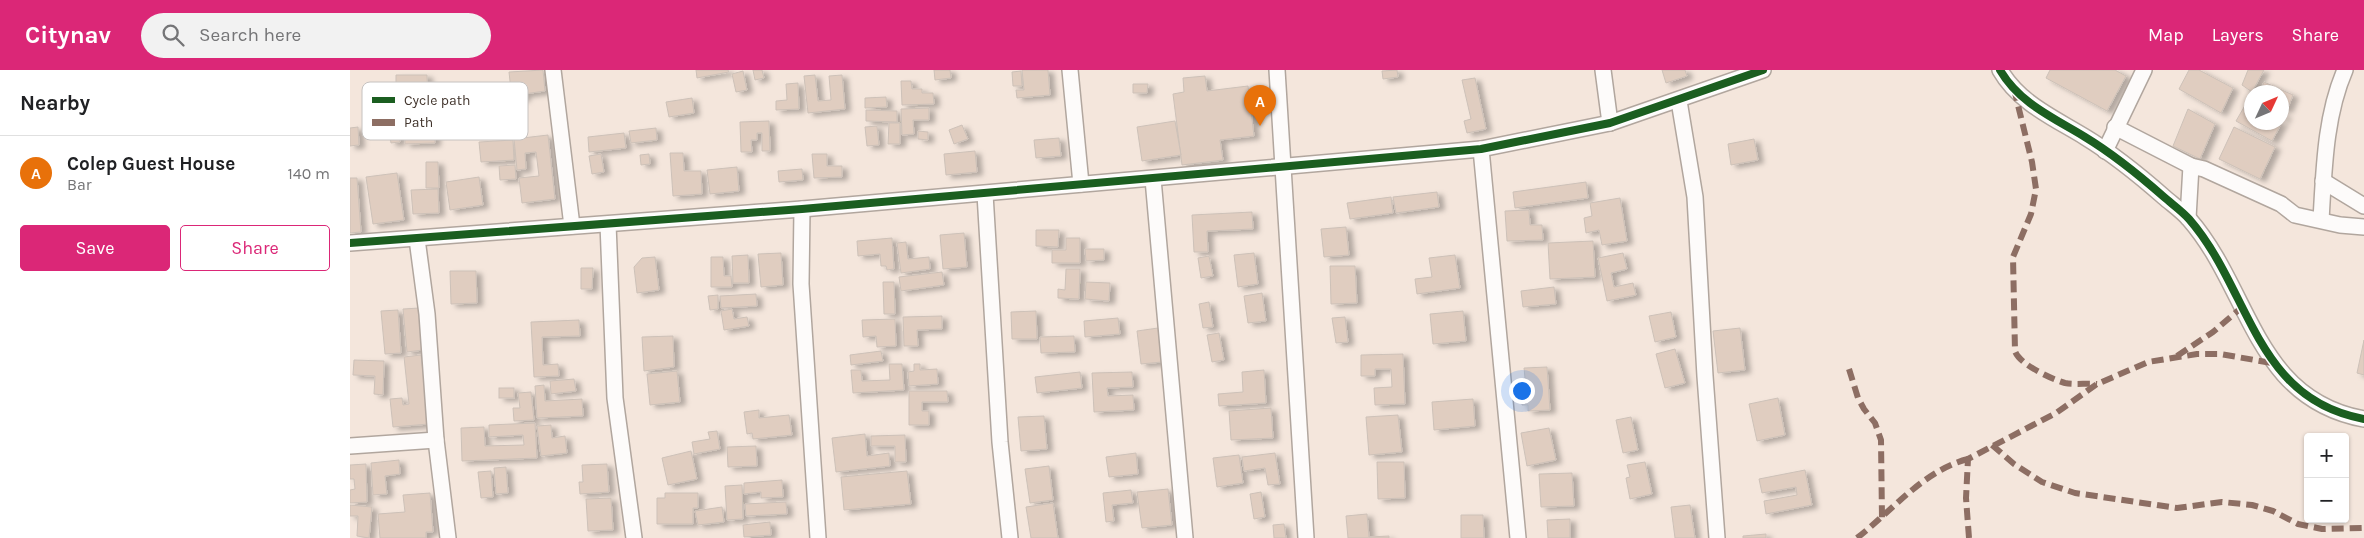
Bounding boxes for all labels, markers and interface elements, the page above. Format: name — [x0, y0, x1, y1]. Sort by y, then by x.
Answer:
search box — [141, 13, 491, 58]
text: Citynav — [25, 21, 111, 49]
icon: search — [159, 21, 187, 49]
text: Search here — [199, 24, 301, 46]
text: Map — [2148, 24, 2184, 46]
text: Layers — [2212, 24, 2264, 46]
text: Share — [2292, 24, 2339, 46]
legend — [362, 82, 528, 140]
pin: A — [1244, 85, 1276, 126]
north arrow — [2244, 85, 2289, 130]
text: Nearby — [20, 91, 90, 115]
text: Cycle path — [404, 92, 470, 109]
text: Path — [404, 114, 433, 131]
text: Colep Guest House — [67, 153, 235, 175]
text: A — [31, 164, 41, 183]
text: 140 m — [288, 164, 330, 183]
text: Bar — [67, 175, 92, 194]
button: Save — [20, 225, 170, 271]
button: Share — [180, 225, 330, 271]
your location — [1509, 378, 1535, 404]
map controls — [2304, 433, 2349, 523]
button: + — [2304, 433, 2349, 478]
button: − — [2304, 478, 2349, 523]

